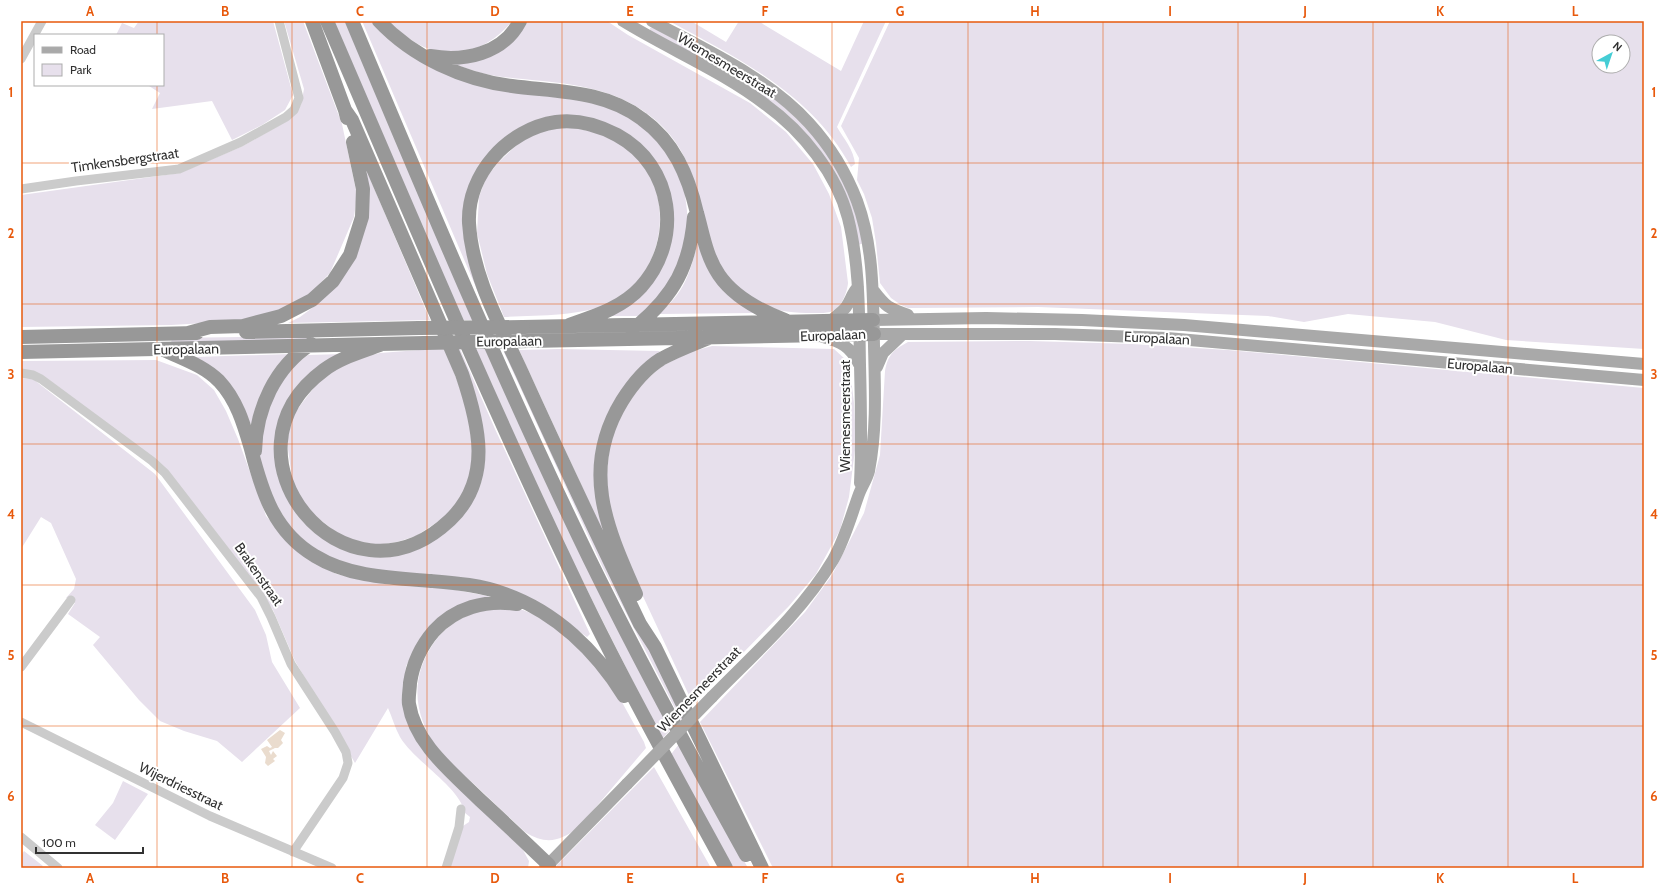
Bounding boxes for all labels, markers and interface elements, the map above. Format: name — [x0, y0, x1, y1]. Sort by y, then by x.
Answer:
text: A — [86, 3, 95, 19]
text: B — [221, 3, 229, 19]
text: C — [356, 3, 364, 19]
text: D — [490, 3, 500, 19]
text: E — [626, 3, 634, 19]
text: F — [762, 3, 769, 19]
text: G — [896, 3, 905, 19]
text: H — [1030, 3, 1040, 19]
text: I — [1168, 3, 1172, 19]
text: J — [1302, 3, 1307, 19]
text: K — [1436, 3, 1445, 19]
text: L — [1572, 3, 1579, 19]
street label: Wiemesmeerstraat — [674, 28, 780, 102]
legend — [34, 34, 164, 86]
north arrow — [1591, 34, 1631, 74]
text: N — [1610, 38, 1625, 54]
text: Road — [70, 42, 96, 57]
text: Park — [70, 62, 92, 77]
text: 1 — [9, 84, 13, 100]
text: 1 — [1652, 84, 1656, 100]
street label: Timkensbergstraat — [70, 144, 180, 176]
text: 2 — [8, 225, 15, 241]
text: 2 — [1651, 225, 1658, 241]
street label: Europalaan — [800, 325, 866, 345]
street label: Europalaan — [1124, 327, 1191, 349]
street label: Europalaan — [476, 331, 542, 351]
street label: Europalaan — [153, 339, 219, 359]
street label: Europalaan — [1446, 354, 1514, 378]
street label: Wiemesmeerstraat — [836, 359, 854, 472]
text: 3 — [7, 366, 15, 382]
text: 3 — [1650, 366, 1658, 382]
text: 4 — [7, 506, 15, 522]
text: 4 — [1650, 506, 1658, 522]
street label: Brakenstraat — [231, 539, 288, 609]
street label: Wiemesmeerstraat — [653, 642, 745, 736]
text: 5 — [8, 647, 15, 663]
text: 5 — [1651, 647, 1658, 663]
street label: Wijerdriesstraat — [136, 758, 226, 814]
text: 6 — [7, 788, 15, 804]
text: 6 — [1650, 788, 1658, 804]
scale bar — [36, 829, 143, 855]
text: 100 m — [42, 835, 76, 850]
text: A — [86, 870, 95, 886]
text: B — [221, 870, 229, 886]
text: C — [356, 870, 364, 886]
text: D — [490, 870, 500, 886]
text: E — [626, 870, 634, 886]
text: F — [762, 870, 769, 886]
text: G — [896, 870, 905, 886]
text: H — [1030, 870, 1040, 886]
text: I — [1168, 870, 1172, 886]
text: J — [1302, 870, 1307, 886]
text: K — [1436, 870, 1445, 886]
text: L — [1572, 870, 1579, 886]

